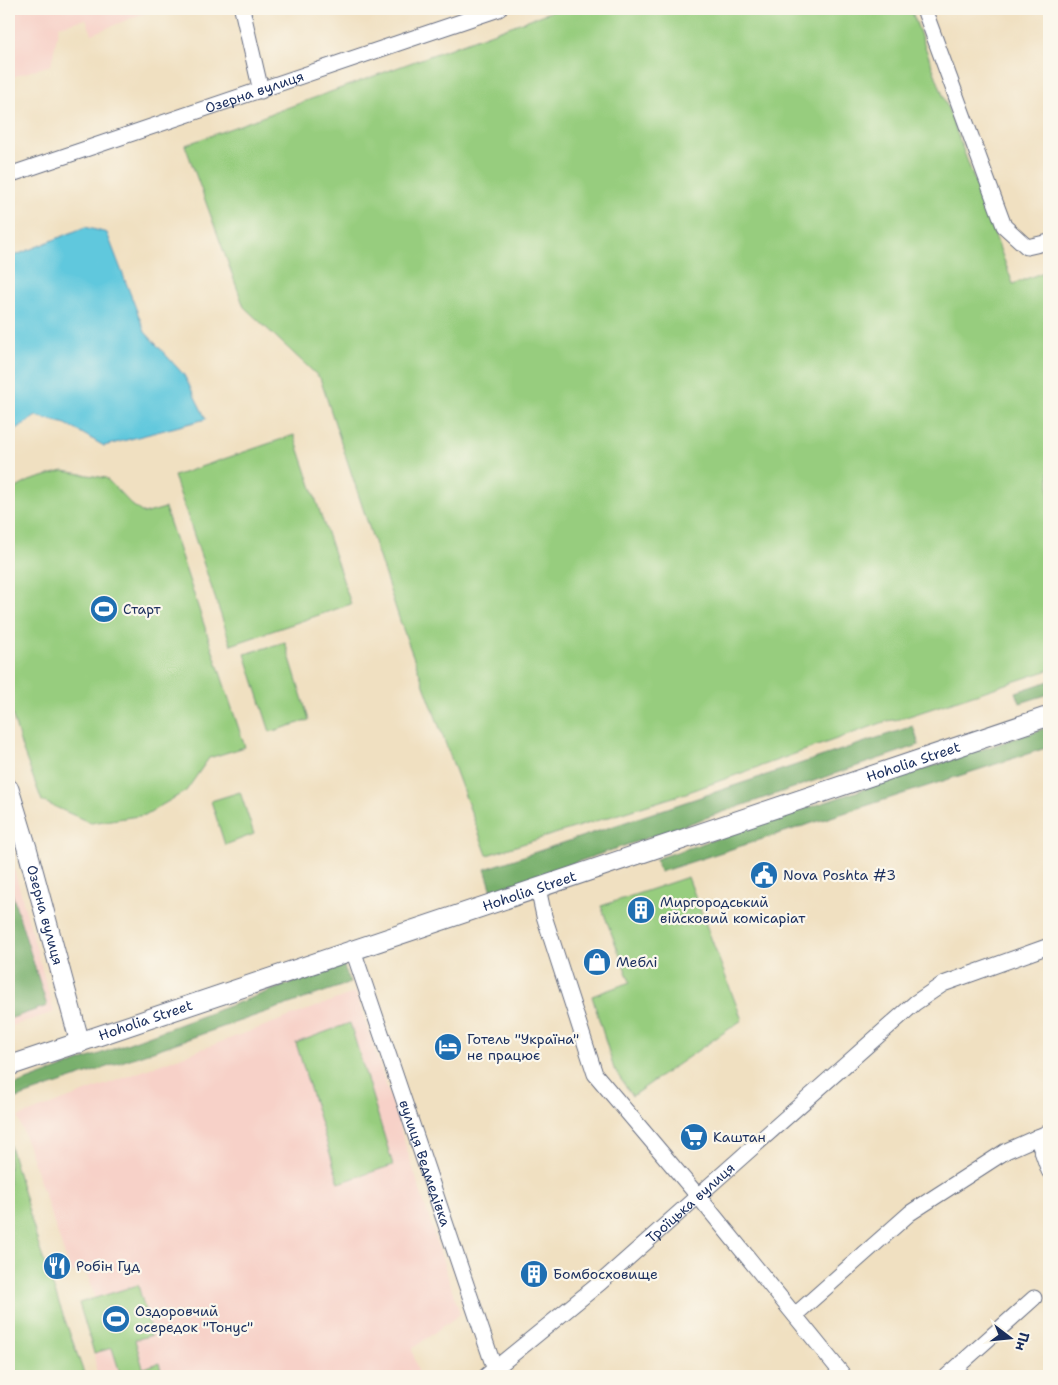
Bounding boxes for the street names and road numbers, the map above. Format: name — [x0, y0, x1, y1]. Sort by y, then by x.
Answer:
street label: Озерна вулиця — [203, 67, 306, 117]
street label: Hoholia Street — [864, 738, 963, 786]
street label: Озерна вулиця — [23, 863, 67, 967]
street label: Hoholia Street — [480, 867, 579, 915]
street label: Hoholia Street — [96, 996, 195, 1044]
street label: вулиця Ведмедівка — [395, 1097, 455, 1229]
street label: Троїцька вулиця — [642, 1159, 738, 1247]

